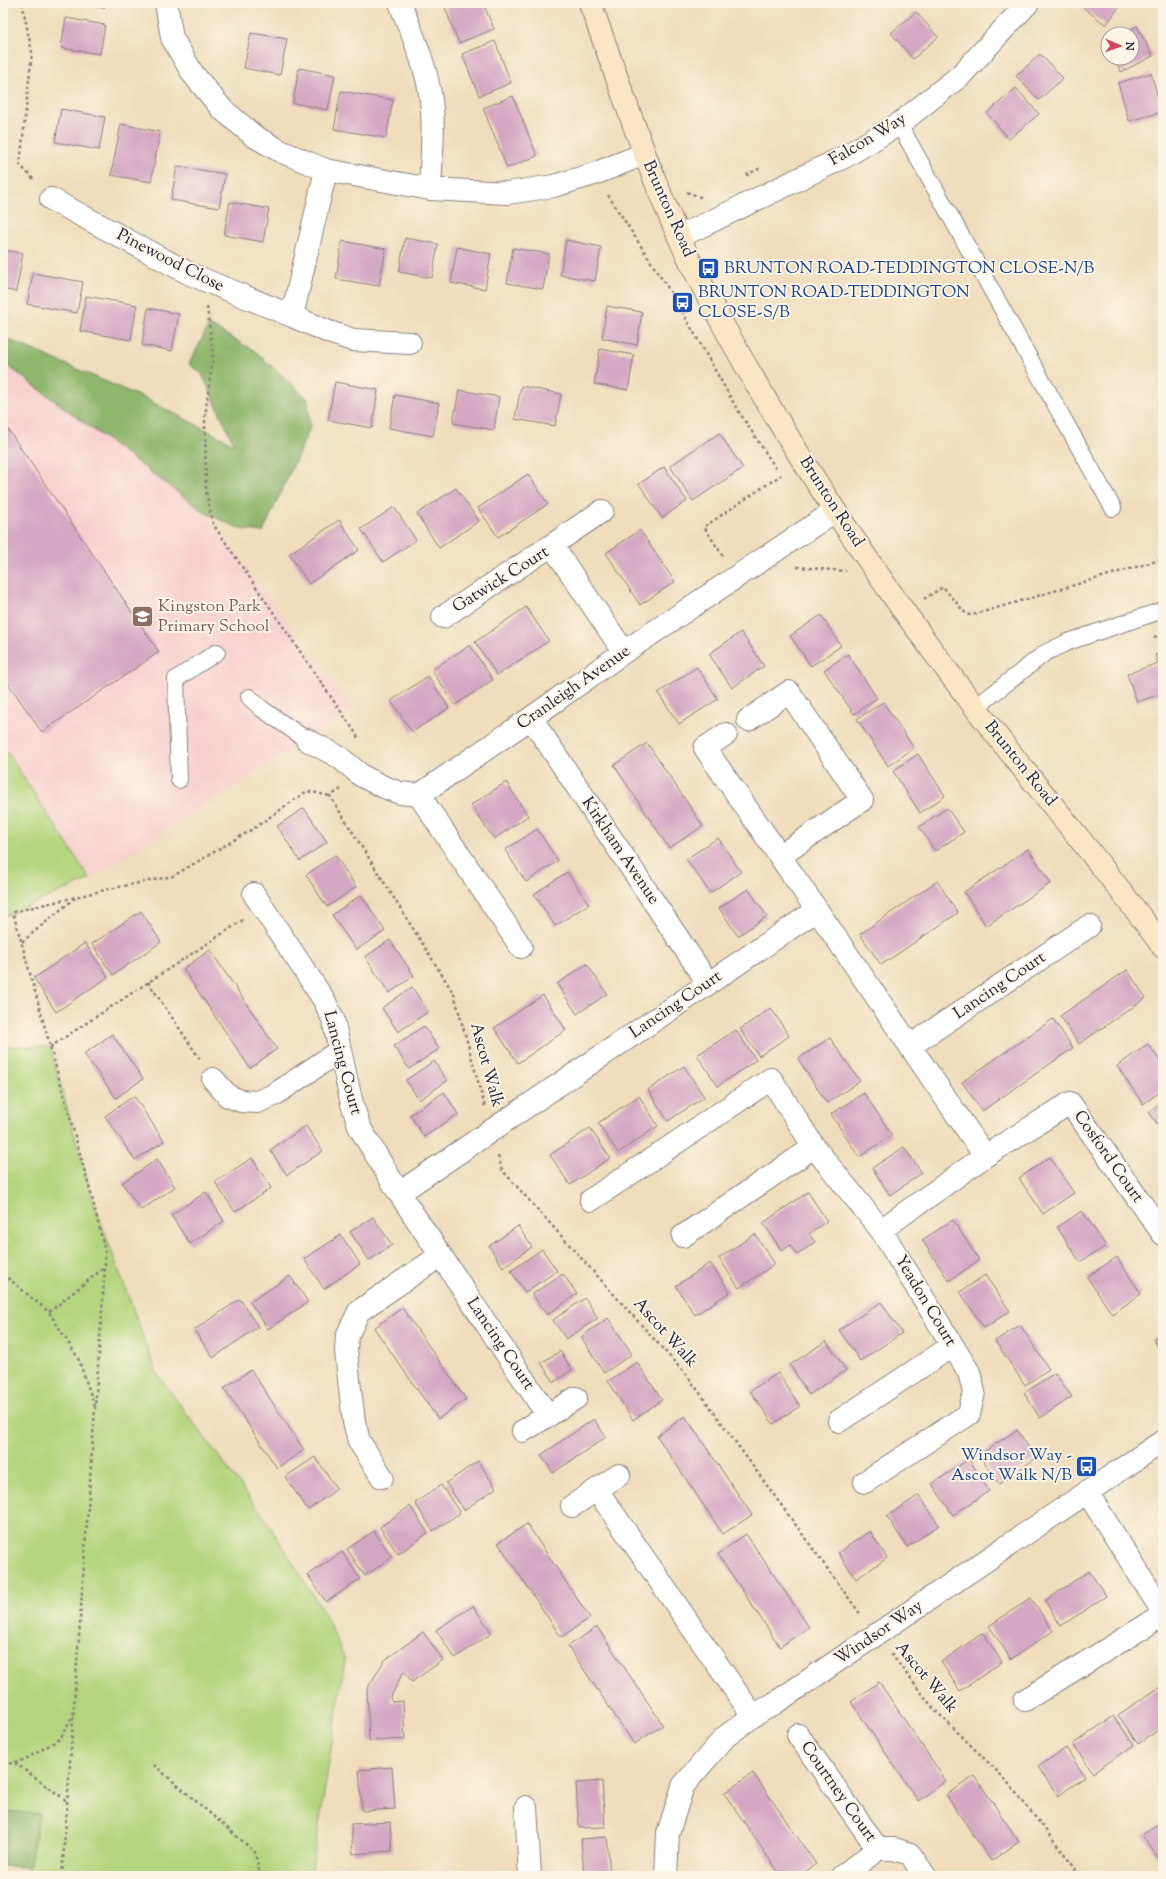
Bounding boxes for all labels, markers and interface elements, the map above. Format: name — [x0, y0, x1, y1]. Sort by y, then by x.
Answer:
north arrow — [1100, 26, 1140, 66]
text: N — [1121, 41, 1137, 51]
street label: Falcon Way — [825, 107, 912, 172]
street label: Brunton Road — [636, 157, 700, 262]
street label: Pinewood Close — [112, 224, 228, 299]
bus stop icon: BRUNTON ROAD-TEDDINGTON CLOSE-N/B — [696, 256, 722, 282]
place label: BRUNTON ROAD-TEDDINGTON CLOSE-N/B — [724, 257, 1095, 281]
place label: BRUNTON ROAD-TEDDINGTON CLOSE-S/B — [698, 281, 970, 325]
bus stop icon: BRUNTON ROAD-TEDDINGTON CLOSE-S/B — [669, 290, 695, 316]
street label: Brunton Road — [793, 452, 870, 552]
street label: Gatwick Court — [448, 541, 554, 619]
place label: Kingston Park Primary School — [158, 595, 270, 639]
school or university icon: Kingston Park Primary School — [130, 604, 156, 630]
street label: Cranleigh Avenue — [512, 640, 636, 736]
street label: Brunton Road — [978, 716, 1062, 812]
street label: Kirkham Avenue — [575, 793, 665, 910]
street label: Lancing Court — [949, 946, 1051, 1026]
street label: Lancing Court — [625, 965, 727, 1045]
street label: Lancing Court — [317, 1008, 367, 1118]
street label: Ascot Walk — [463, 1020, 509, 1110]
street label: Cosford Court — [1067, 1106, 1149, 1208]
street label: Yeadon Court — [888, 1251, 962, 1351]
street label: Lancing Court — [460, 1293, 540, 1395]
street label: Ascot Walk — [627, 1293, 703, 1373]
place label: Windsor Way - Ascot Walk N/B — [951, 1444, 1072, 1488]
bus stop icon: Windsor Way - Ascot Walk N/B — [1074, 1453, 1100, 1479]
street label: Windsor Way — [830, 1594, 928, 1672]
street label: Ascot Walk — [889, 1637, 963, 1719]
street label: Courtney Court — [794, 1737, 882, 1848]

